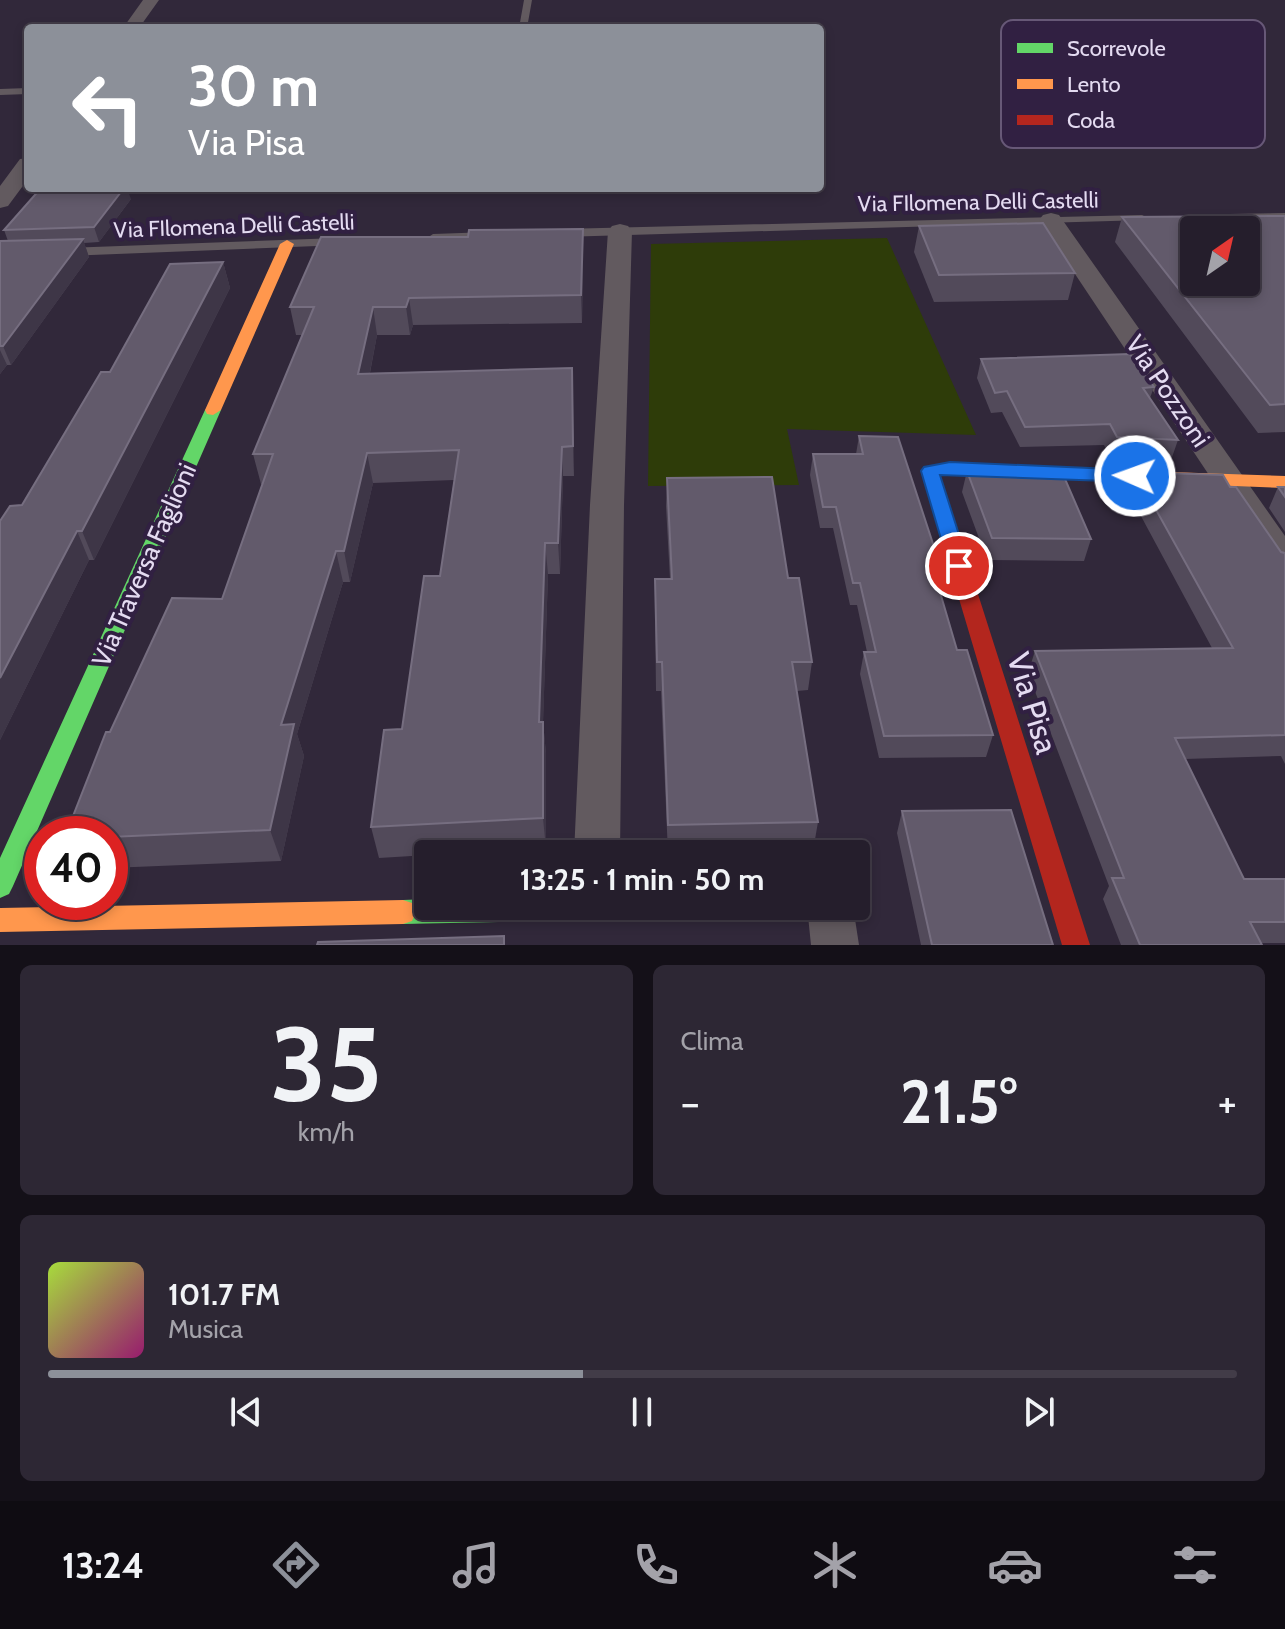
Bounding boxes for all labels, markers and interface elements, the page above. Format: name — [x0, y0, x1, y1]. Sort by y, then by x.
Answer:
legend — [1001, 20, 1265, 148]
text: Scorrevole — [1067, 35, 1166, 62]
text: 30 m — [188, 52, 319, 120]
icon: left — [56, 56, 160, 160]
text: Lento — [1067, 71, 1121, 98]
text: Coda — [1067, 107, 1116, 134]
text: Via Pisa — [188, 120, 305, 164]
street label: Via FIlomena Delli Castelli — [857, 186, 1099, 218]
street label: Via FIlomena Delli Castelli — [113, 208, 355, 244]
north arrow — [1180, 216, 1260, 296]
map controls — [1180, 216, 1260, 296]
street label: Via Pozzoni — [1119, 329, 1217, 453]
position arrow — [1093, 434, 1177, 518]
street label: Via Traversa Faglioni — [85, 458, 203, 672]
pin — [925, 532, 993, 600]
icon: arrive — [937, 544, 981, 588]
street label: Via Pisa — [999, 648, 1067, 759]
speed limit sign: 40 — [24, 816, 128, 920]
text: 13:25 · 1 min · 50 m — [520, 861, 764, 898]
text: 35 — [270, 1001, 382, 1127]
text: Clima — [681, 1025, 743, 1057]
text: 21.5° — [900, 1065, 1017, 1138]
text: − — [681, 1076, 700, 1129]
text: + — [1218, 1076, 1237, 1129]
text: km/h — [298, 1116, 355, 1148]
text: 101.7 FM — [168, 1276, 280, 1313]
text: Musica — [168, 1313, 243, 1345]
icon: previous — [224, 1390, 268, 1434]
icon: pause — [620, 1390, 664, 1434]
icon: next — [1017, 1390, 1061, 1434]
icon: directions — [268, 1537, 324, 1593]
icon: music — [448, 1537, 504, 1593]
icon: phone — [628, 1537, 684, 1593]
icon: climate — [807, 1537, 863, 1593]
icon: car — [987, 1537, 1043, 1593]
icon: filters — [1167, 1537, 1223, 1593]
text: 13:24 — [62, 1543, 144, 1587]

